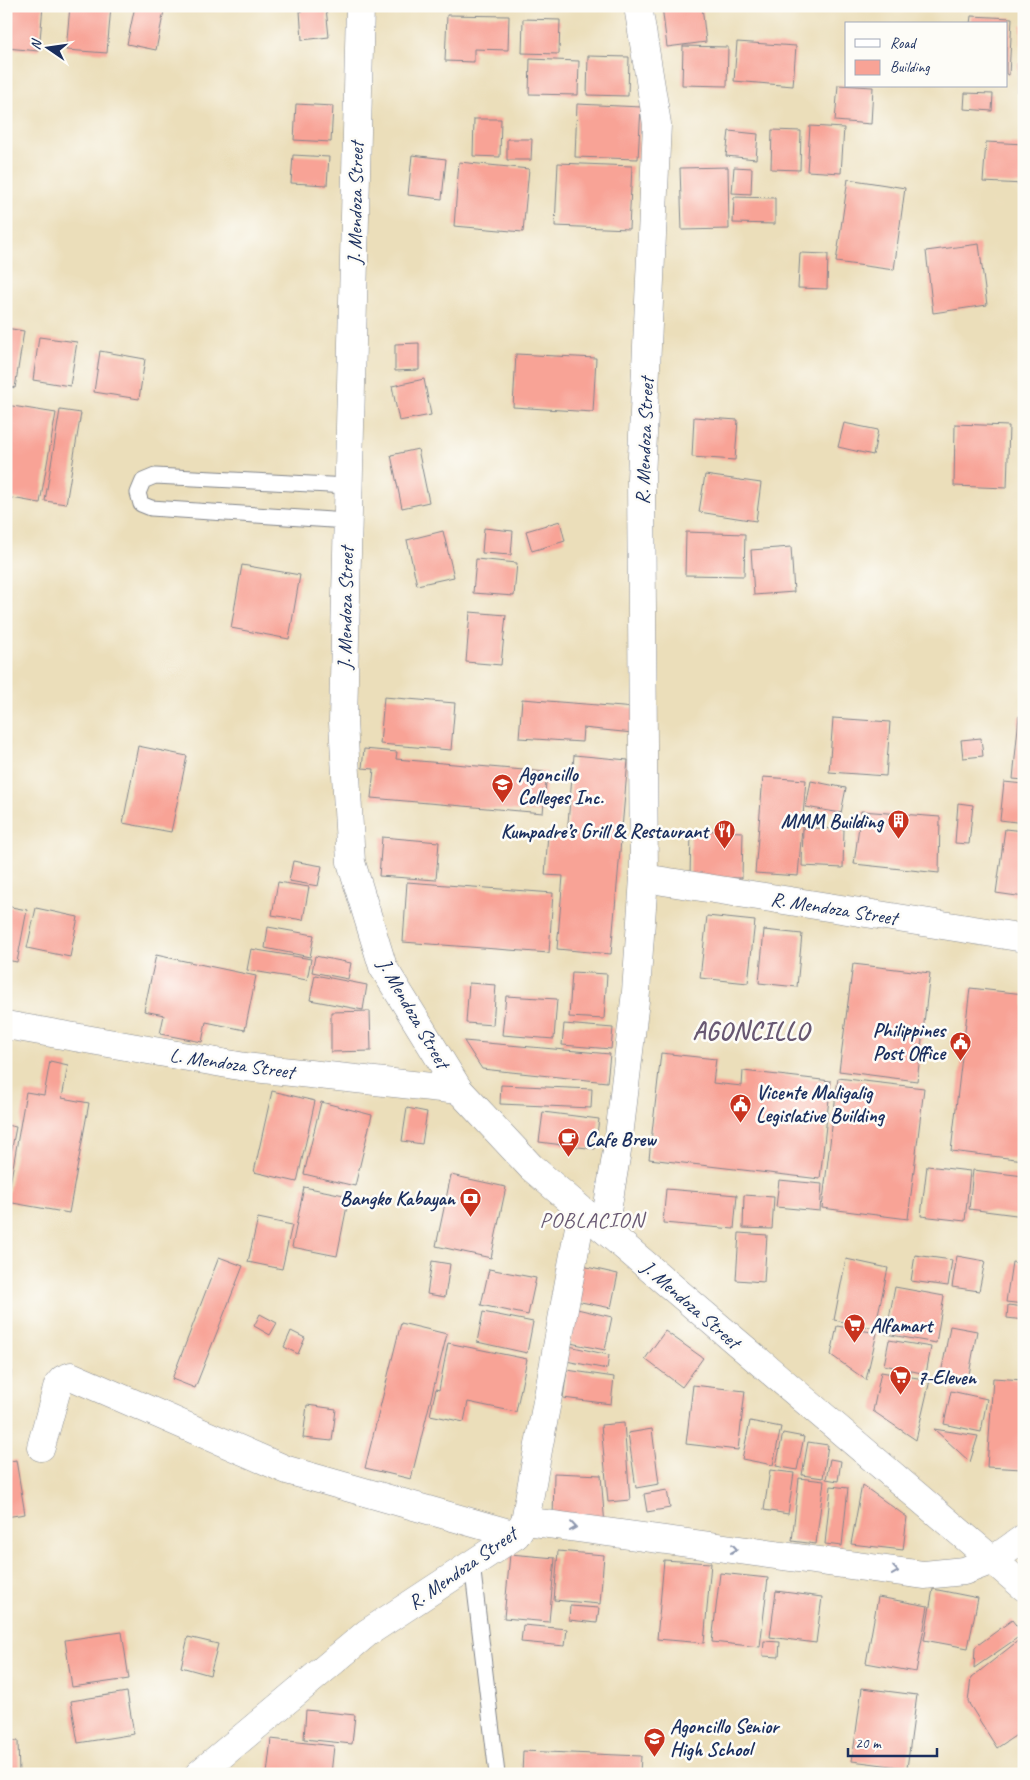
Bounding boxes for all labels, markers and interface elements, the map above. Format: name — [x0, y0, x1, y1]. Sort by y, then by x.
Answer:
north arrow — [22, 22, 72, 72]
legend — [845, 22, 1008, 88]
text: Road — [890, 34, 917, 53]
text: N — [27, 37, 46, 51]
text: Building — [890, 58, 930, 77]
street label: J. Mendoza Street — [342, 138, 369, 266]
street label: R. Mendoza Street — [630, 374, 659, 505]
street label: J. Mendoza Street — [332, 543, 359, 671]
place label: Agoncillo Colleges Inc. — [518, 762, 604, 810]
school or university icon: Agoncillo Colleges Inc. — [490, 773, 514, 804]
place label: MMM Building — [781, 809, 885, 834]
building icon: MMM Building — [887, 809, 911, 840]
place label: Kumpadre’s Grill & Restaurant — [501, 819, 710, 844]
restaurant icon: Kumpadre’s Grill & Restaurant — [712, 819, 736, 850]
street label: R. Mendoza Street — [769, 886, 902, 931]
street label: J. Mendoza Street — [372, 953, 457, 1076]
district label: AGONCILLO — [692, 1015, 812, 1047]
place label: Philippines Post Office — [873, 1018, 947, 1066]
public building icon: Philippines Post Office — [949, 1030, 973, 1061]
street label: L. Mendoza Street — [168, 1042, 299, 1085]
place label: Vicente Maligalig Legislative Building — [756, 1080, 886, 1128]
public building icon: Vicente Maligalig Legislative Building — [728, 1092, 752, 1123]
cafe icon: Cafe Brew — [557, 1127, 581, 1158]
place label: Cafe Brew — [585, 1127, 657, 1152]
place label: Bangko Kabayan — [340, 1186, 457, 1212]
bank icon: Bangko Kabayan — [459, 1186, 483, 1217]
district label: POBLACION — [540, 1206, 647, 1234]
street label: J. Mendoza Street — [635, 1254, 748, 1356]
supermarket icon: Alfamart — [842, 1313, 866, 1344]
place label: Alfamart — [870, 1313, 934, 1338]
supermarket icon: 7-Eleven — [889, 1365, 913, 1396]
place label: 7-Eleven — [917, 1365, 978, 1390]
street label: R. Mendoza Street — [403, 1520, 524, 1615]
one-way arrow — [569, 1521, 577, 1532]
one-way arrow — [730, 1543, 738, 1554]
one-way arrow — [891, 1565, 899, 1576]
place label: Agoncillo Senior High School — [670, 1714, 781, 1762]
scale bar — [848, 1725, 936, 1757]
school or university icon: Agoncillo Senior High School — [642, 1726, 666, 1757]
text: 20 m — [855, 1734, 882, 1753]

